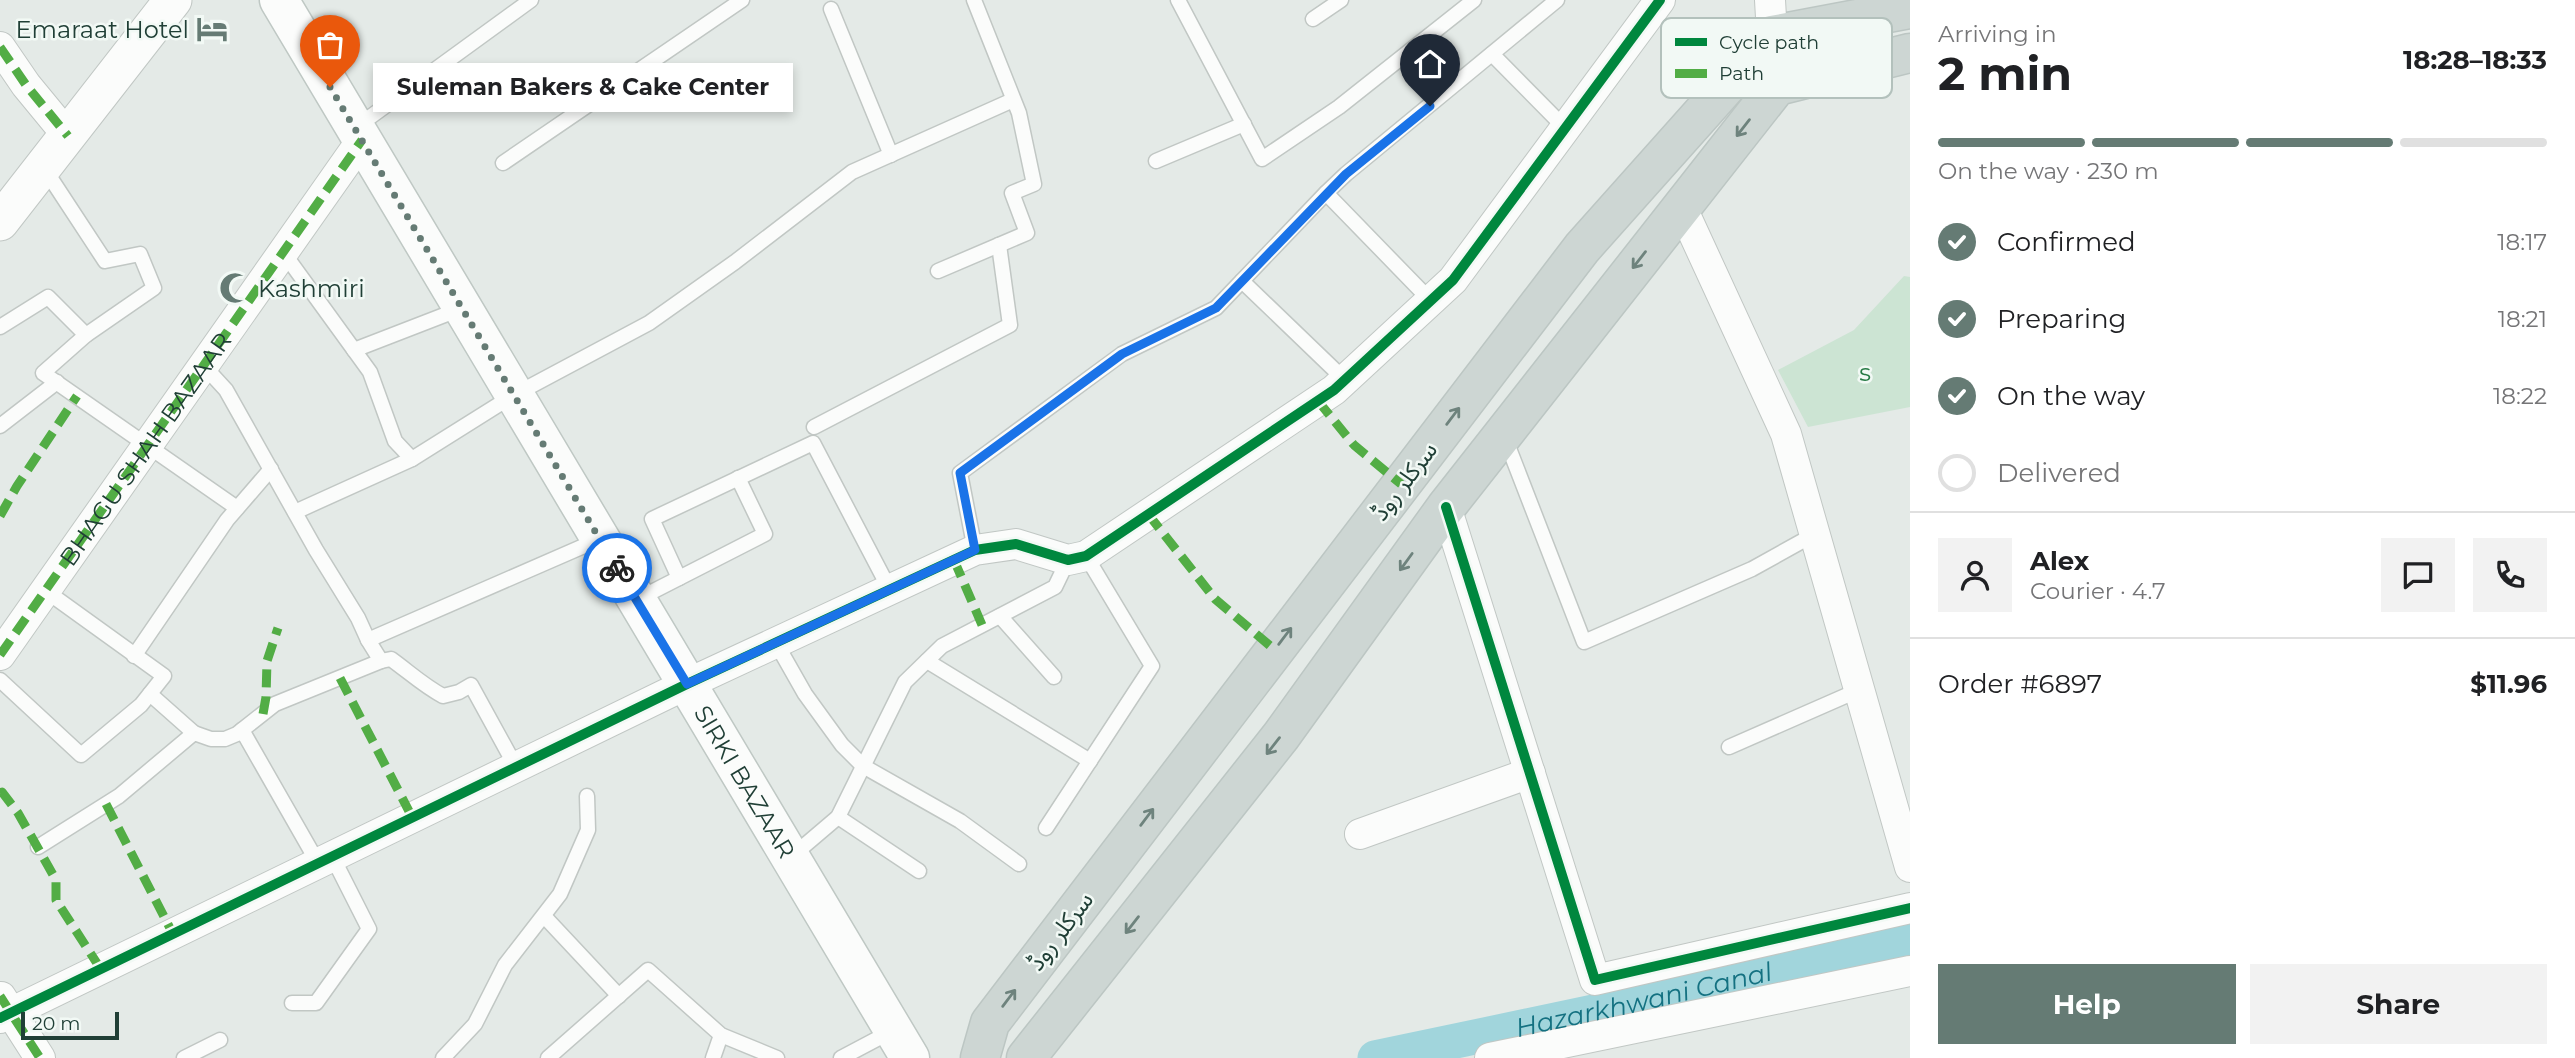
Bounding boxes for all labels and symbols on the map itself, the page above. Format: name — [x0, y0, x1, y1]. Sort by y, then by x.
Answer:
hotel icon: Emaraat Hotel — [195, 12, 229, 46]
place label: Emaraat Hotel — [16, 15, 189, 44]
pin — [300, 15, 360, 87]
legend — [1661, 18, 1892, 98]
text: Cycle path — [1719, 31, 1819, 54]
pin — [1400, 34, 1460, 106]
callout: Suleman Bakers & Cake Center — [372, 62, 792, 112]
text: Path — [1719, 62, 1764, 85]
one-way arrow — [1736, 118, 1751, 136]
one-way arrow — [1632, 250, 1647, 268]
mosque icon: Kashmiri — [218, 271, 252, 305]
place label: Kashmiri — [258, 274, 365, 303]
street label: BHAGU SHAH BAZAAR — [53, 327, 237, 571]
park label: s — [1859, 358, 1871, 387]
one-way arrow — [1445, 407, 1460, 426]
street label: سرکلر روڈ — [1365, 436, 1443, 526]
courier — [582, 533, 652, 603]
one-way arrow — [1399, 552, 1414, 571]
one-way arrow — [1278, 627, 1293, 646]
street label: SIRKI BAZAAR — [688, 700, 802, 863]
one-way arrow — [1265, 737, 1280, 755]
one-way arrow — [1140, 808, 1155, 827]
street label: سرکلر روڈ — [1021, 886, 1099, 976]
one-way arrow — [1124, 915, 1139, 933]
water label: Hazarkhwani Canal — [1513, 956, 1775, 1044]
one-way arrow — [1001, 989, 1016, 1007]
scale bar — [21, 1009, 119, 1041]

